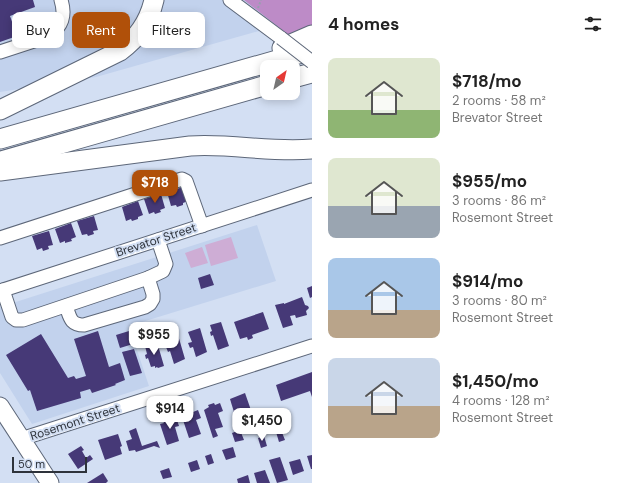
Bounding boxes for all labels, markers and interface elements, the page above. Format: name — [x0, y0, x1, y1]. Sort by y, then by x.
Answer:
chip: Buy — [12, 12, 64, 48]
chip: Rent — [72, 12, 130, 48]
chip: Filters — [138, 12, 205, 48]
text: 4 homes — [328, 13, 399, 35]
icon: filters — [582, 13, 604, 35]
north arrow — [260, 60, 300, 100]
map controls — [260, 60, 300, 100]
text: $718/mo — [452, 70, 522, 92]
icon: home — [360, 74, 408, 122]
text: 2 rooms · 58 m² — [452, 92, 546, 109]
text: Brevator Street — [452, 109, 543, 126]
pin: $718 — [131, 170, 179, 204]
text: $955/mo — [452, 170, 527, 192]
text: $718 — [141, 174, 169, 191]
icon: home — [360, 174, 408, 222]
text: 3 rooms · 86 m² — [452, 192, 546, 209]
text: Rosemont Street — [452, 209, 553, 226]
street label: Brevator Street — [114, 219, 199, 261]
text: $914/mo — [452, 270, 523, 292]
icon: home — [360, 274, 408, 322]
text: 3 rooms · 80 m² — [452, 292, 547, 309]
text: Rosemont Street — [452, 309, 553, 326]
pin: $955 — [130, 322, 178, 356]
text: $955 — [138, 326, 170, 343]
text: $1,450/mo — [452, 370, 539, 392]
icon: home — [360, 374, 408, 422]
text: 4 rooms · 128 m² — [452, 392, 550, 409]
pin: $914 — [146, 396, 194, 430]
street label: Rosemont Street — [28, 400, 122, 444]
text: $914 — [155, 400, 185, 417]
pin: $1,450 — [229, 408, 295, 442]
text: Rosemont Street — [452, 409, 553, 426]
text: $1,450 — [241, 412, 283, 429]
scale bar — [12, 455, 87, 474]
text: 50 m — [18, 457, 45, 471]

